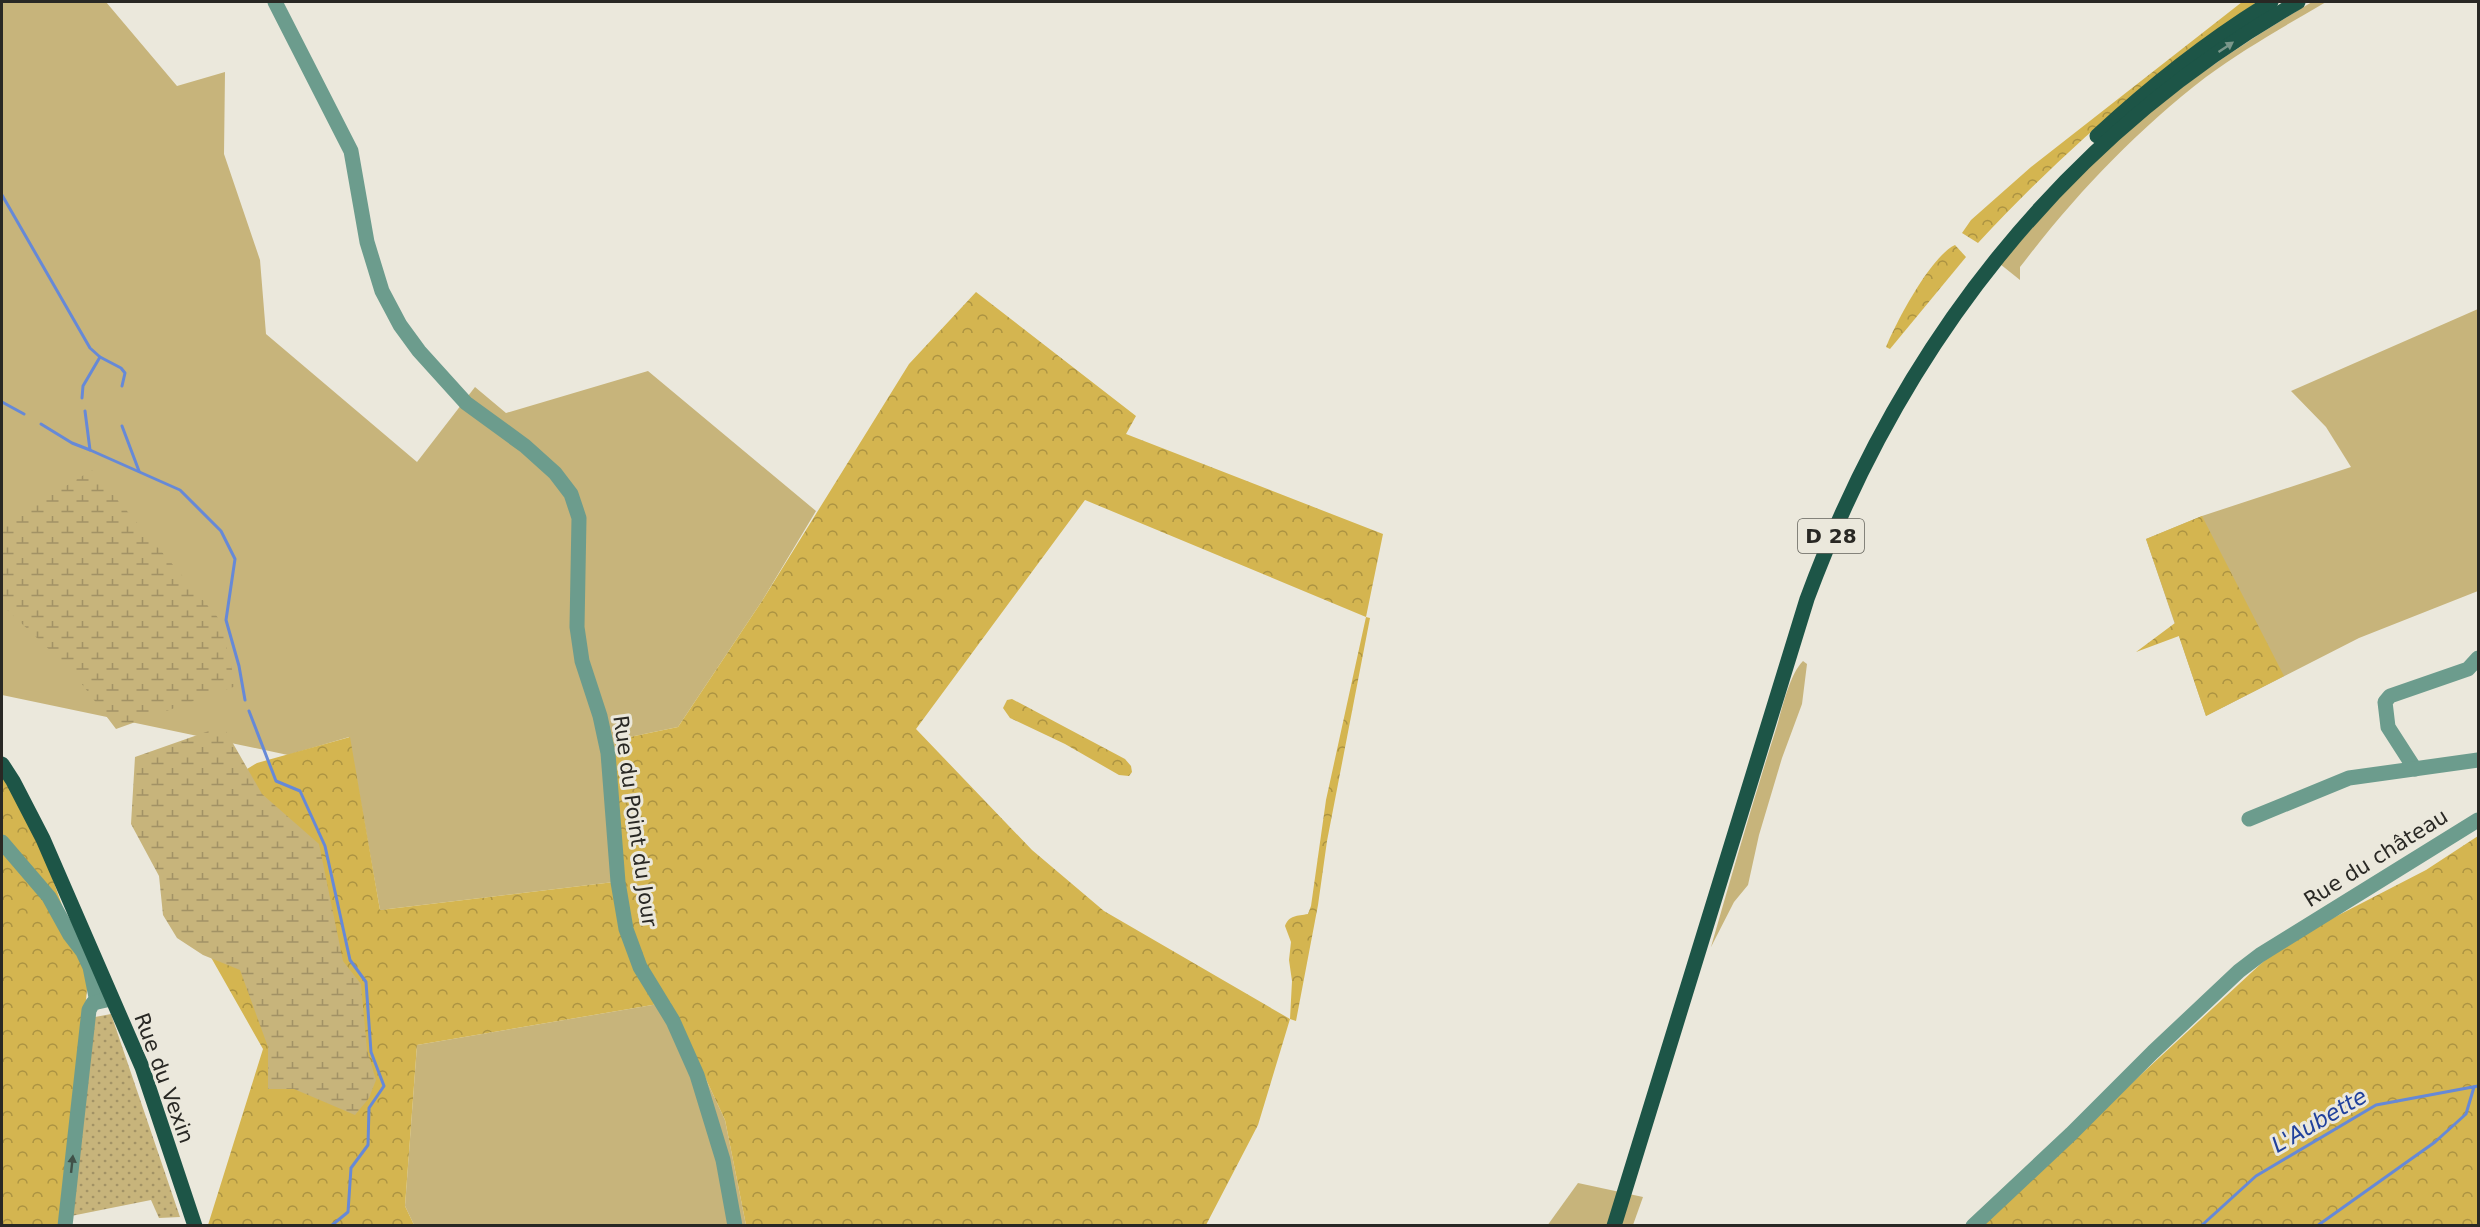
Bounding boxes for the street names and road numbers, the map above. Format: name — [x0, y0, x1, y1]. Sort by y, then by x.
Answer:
road number: D 28 — [1798, 519, 1864, 553]
street label: Rue du Point du Jour — [608, 714, 662, 928]
street label: Rue du château — [2300, 804, 2452, 912]
street label: Rue du Vexin — [129, 1010, 199, 1146]

